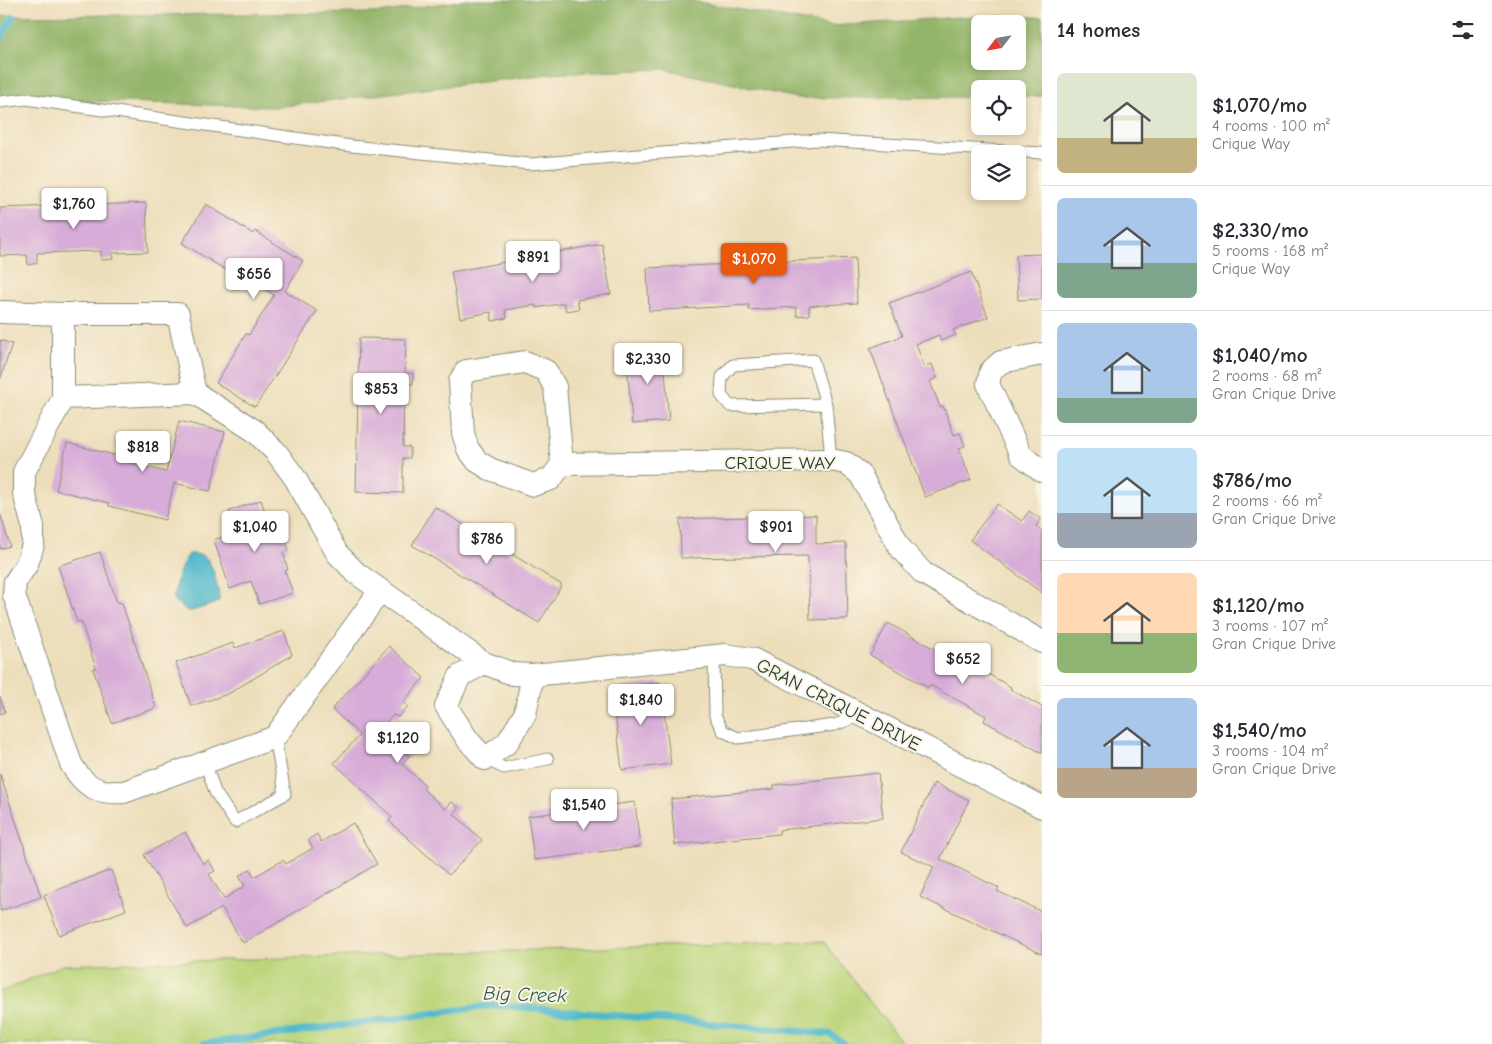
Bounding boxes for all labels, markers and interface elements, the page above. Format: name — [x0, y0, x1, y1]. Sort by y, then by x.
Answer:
north arrow — [971, 15, 1026, 70]
map controls — [971, 15, 1026, 200]
icon: filters — [1449, 16, 1477, 44]
text: 14 homes — [1057, 18, 1140, 42]
button: locate — [971, 80, 1026, 135]
icon: home — [1097, 93, 1157, 153]
text: $1,070/mo — [1212, 93, 1307, 117]
text: 4 rooms · 100 m² — [1212, 117, 1330, 135]
text: Crique Way — [1212, 135, 1290, 153]
button: layers — [971, 145, 1026, 200]
pin: $1,760 — [33, 188, 115, 230]
text: $1,760 — [52, 195, 96, 213]
icon: home — [1097, 218, 1157, 278]
text: $2,330/mo — [1212, 218, 1309, 242]
pin: $891 — [503, 240, 563, 283]
pin: $1,070 — [713, 242, 795, 285]
text: 5 rooms · 168 m² — [1212, 242, 1328, 260]
text: $891 — [517, 248, 549, 266]
text: $1,070 — [732, 250, 776, 268]
pin: $656 — [224, 258, 284, 300]
text: Crique Way — [1212, 260, 1290, 278]
text: $656 — [237, 265, 271, 283]
pin: $2,330 — [607, 342, 689, 385]
icon: home — [1097, 343, 1157, 403]
text: $1,040/mo — [1212, 343, 1308, 367]
text: $2,330 — [625, 350, 671, 368]
text: 2 rooms · 68 m² — [1212, 367, 1322, 385]
pin: $853 — [351, 372, 411, 415]
text: $853 — [364, 380, 398, 398]
text: Gran Crique Drive — [1212, 385, 1336, 403]
pin: $818 — [113, 430, 173, 473]
text: $818 — [127, 438, 159, 456]
street label: CRIQUE WAY — [725, 452, 836, 474]
icon: home — [1097, 468, 1157, 528]
text: $786/mo — [1212, 468, 1292, 492]
text: 2 rooms · 66 m² — [1212, 492, 1322, 510]
pin: $1,040 — [214, 510, 296, 553]
pin: $901 — [746, 510, 806, 553]
text: Gran Crique Drive — [1212, 510, 1336, 528]
text: $1,040 — [233, 518, 277, 536]
text: $901 — [759, 518, 793, 536]
pin: $786 — [457, 522, 517, 565]
text: $786 — [471, 530, 503, 548]
icon: home — [1097, 593, 1157, 653]
text: $1,120/mo — [1212, 593, 1304, 617]
text: 3 rooms · 107 m² — [1212, 617, 1328, 635]
text: Gran Crique Drive — [1212, 635, 1336, 653]
pin: $652 — [933, 642, 993, 685]
text: $652 — [946, 650, 980, 668]
street label: GRAN CRIQUE DRIVE — [753, 654, 924, 756]
pin: $1,840 — [600, 684, 682, 726]
text: $1,840 — [619, 691, 663, 709]
icon: home — [1097, 718, 1157, 778]
text: $1,540/mo — [1212, 718, 1307, 742]
pin: $1,120 — [357, 722, 439, 764]
text: $1,120 — [377, 729, 419, 747]
text: 3 rooms · 104 m² — [1212, 742, 1328, 760]
text: Gran Crique Drive — [1212, 760, 1336, 778]
pin: $1,540 — [543, 788, 625, 831]
text: $1,540 — [562, 796, 606, 814]
water label: Big Creek — [483, 982, 567, 1007]

